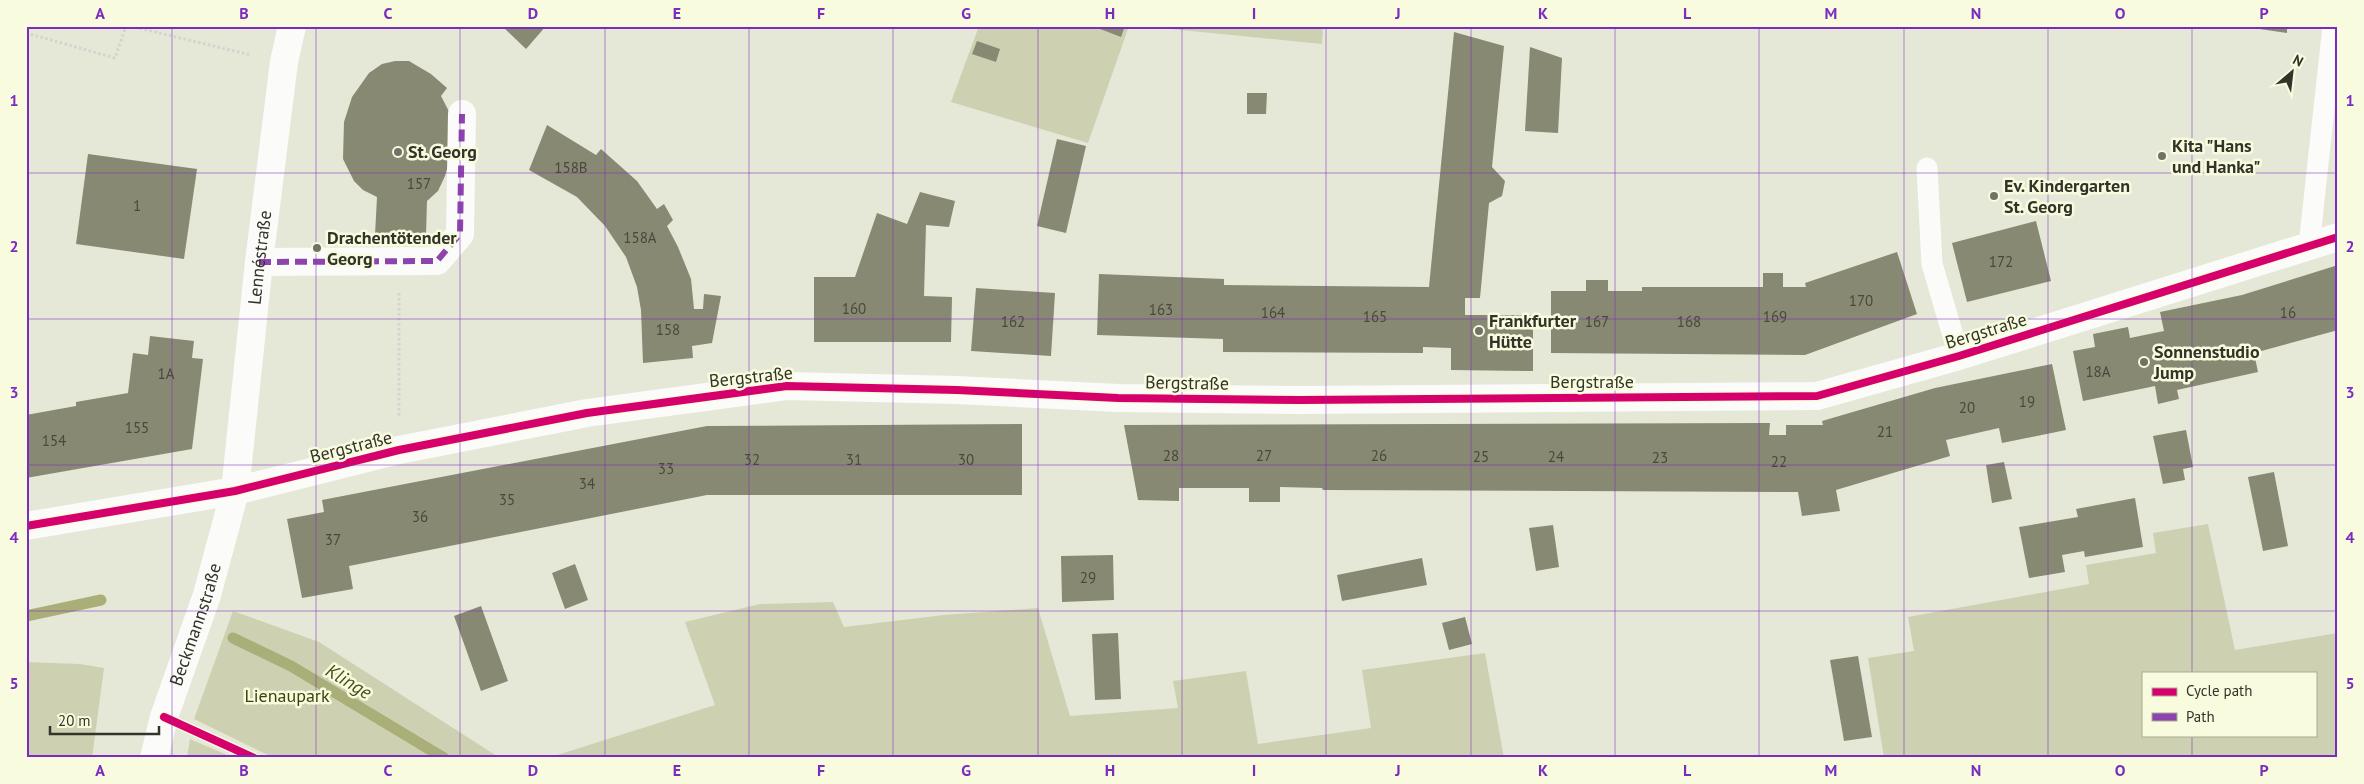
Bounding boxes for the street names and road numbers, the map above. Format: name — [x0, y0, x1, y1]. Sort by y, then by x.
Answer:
street label: Lennéstraße — [243, 209, 276, 306]
street label: Bergstraße — [1942, 307, 2029, 354]
street label: Bergstraße — [708, 361, 794, 392]
street label: Bergstraße — [1145, 370, 1229, 395]
street label: Bergstraße — [1550, 370, 1634, 393]
street label: Bergstraße — [307, 425, 394, 468]
street label: Beckmannstraße — [164, 561, 226, 689]

